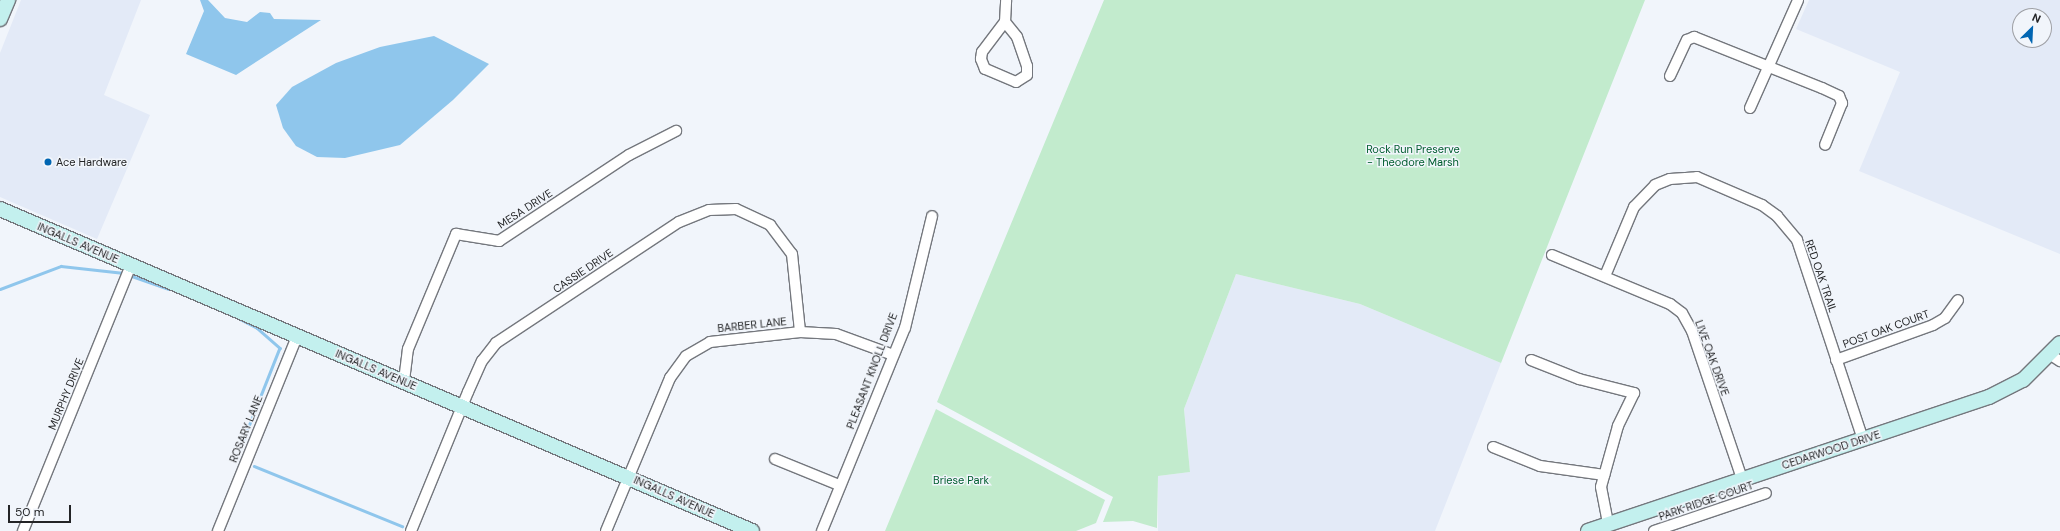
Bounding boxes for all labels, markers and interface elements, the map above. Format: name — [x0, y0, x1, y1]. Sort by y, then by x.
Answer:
north arrow — [2012, 8, 2052, 48]
text: N — [2030, 10, 2043, 26]
park label: Rock Run Preserve - Theodore Marsh — [1366, 143, 1460, 169]
place label: Ace Hardware — [56, 155, 127, 169]
marker: Ace Hardware — [43, 157, 53, 167]
street label: MESA DRIVE — [495, 186, 555, 232]
street label: INGALLS AVENUE — [35, 220, 121, 266]
street label: RED OAK TRAIL — [1802, 238, 1840, 314]
street label: CASSIE DRIVE — [550, 246, 616, 296]
street label: POST OAK COURT — [1841, 307, 1931, 351]
street label: PLEASANT KNOLL DRIVE — [844, 311, 900, 431]
street label: BARBER LANE — [717, 315, 787, 335]
street label: LIVE OAK DRIVE — [1692, 318, 1732, 398]
street label: INGALLS AVENUE — [333, 347, 419, 393]
street label: MURPHY DRIVE — [46, 356, 86, 432]
street label: ROSARY LANE — [227, 394, 265, 464]
street label: CEDARWOOD DRIVE — [1780, 428, 1882, 472]
street label: INGALLS AVENUE — [631, 473, 717, 521]
park label: Briese Park — [933, 473, 989, 487]
street label: PARK RIDGE COURT — [1657, 479, 1755, 523]
scale bar — [10, 497, 73, 523]
text: 50 m — [15, 504, 44, 520]

